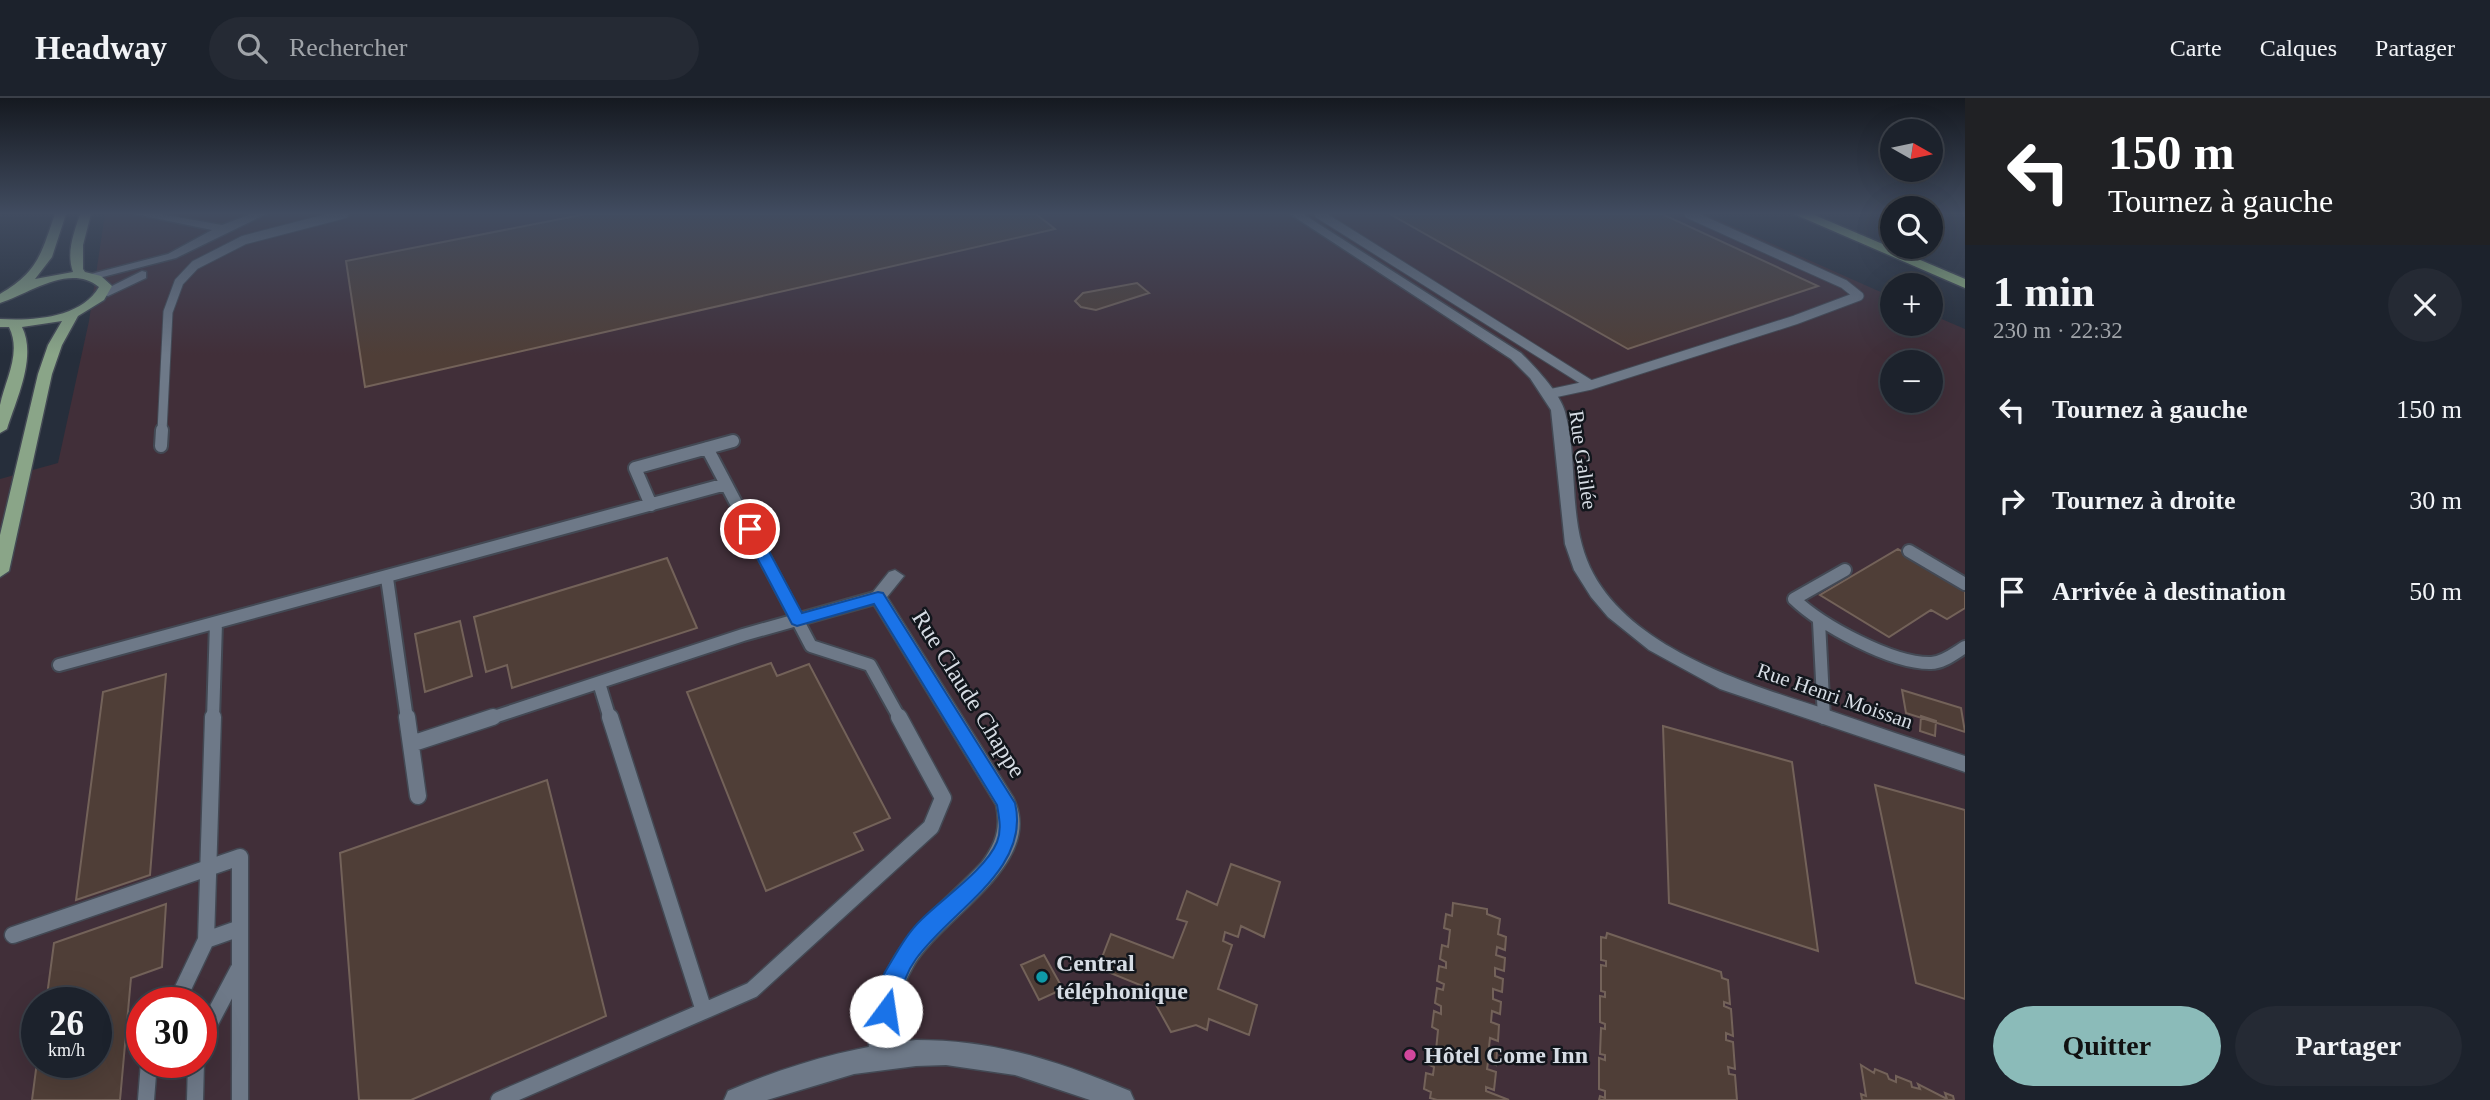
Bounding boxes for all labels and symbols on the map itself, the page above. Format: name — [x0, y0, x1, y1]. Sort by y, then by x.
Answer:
north arrow — [1880, 119, 1942, 182]
street label: Rue Galilée — [1564, 409, 1602, 511]
pin — [720, 499, 780, 559]
street label: Rue Claude Chappe — [907, 606, 1031, 782]
street label: Rue Henri Moissan — [1754, 658, 1917, 734]
place label: Central téléphonique — [1056, 950, 1188, 1004]
marker: Central téléphonique — [1034, 969, 1050, 985]
position arrow — [849, 974, 923, 1048]
speed limit sign: 30 — [126, 987, 217, 1078]
place label: Hôtel Come Inn — [1424, 1042, 1588, 1068]
marker: Hôtel Come Inn — [1402, 1047, 1418, 1063]

